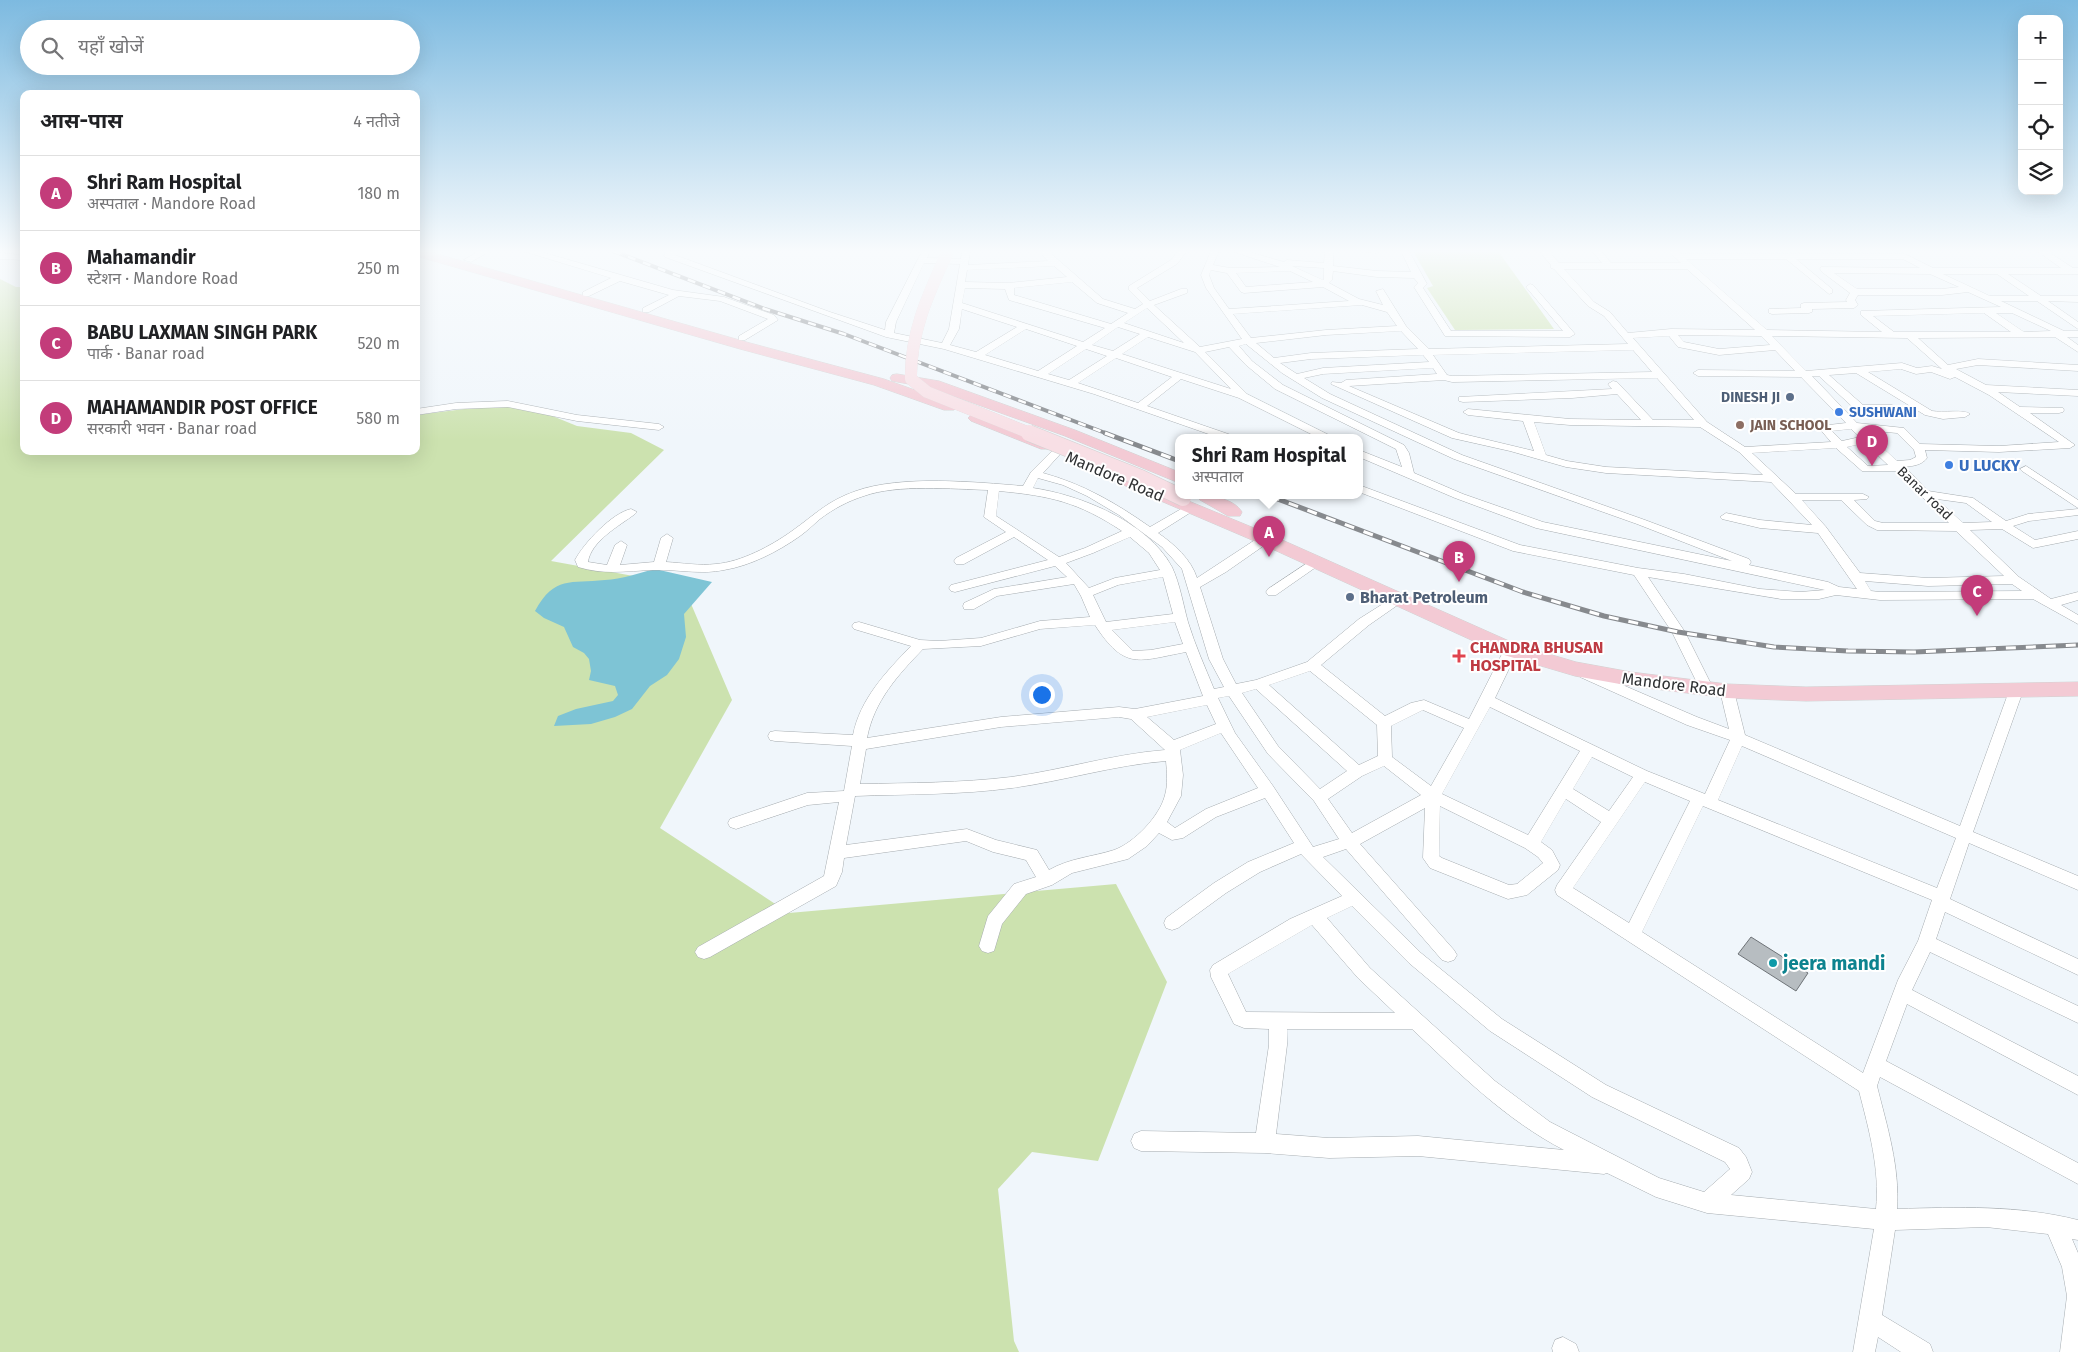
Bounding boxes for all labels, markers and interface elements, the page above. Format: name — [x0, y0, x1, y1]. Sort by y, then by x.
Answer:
map controls — [2018, 15, 2063, 195]
button: + — [2018, 15, 2063, 60]
search box — [20, 20, 420, 75]
icon: search — [38, 34, 66, 62]
text: यहाँ खोजें — [78, 35, 144, 58]
button: − — [2018, 60, 2063, 105]
button: locate — [2018, 105, 2063, 150]
text: आस-पास — [40, 108, 123, 134]
text: 4 नतीजे — [353, 112, 400, 131]
button: layers — [2018, 150, 2063, 195]
text: Shri Ram Hospital — [87, 171, 241, 194]
text: A — [51, 184, 61, 203]
text: 180 m — [357, 184, 400, 203]
text: अस्पताल · Mandore Road — [87, 194, 256, 213]
text: Mahamandir — [87, 246, 196, 269]
text: B — [51, 259, 61, 278]
text: 250 m — [357, 259, 400, 278]
text: स्टेशन · Mandore Road — [87, 269, 238, 288]
text: BABU LAXMAN SINGH PARK — [87, 321, 317, 344]
text: C — [51, 334, 61, 353]
text: 520 m — [357, 334, 400, 353]
text: पार्क · Banar road — [87, 344, 205, 363]
place label: DINESH JI — [1721, 389, 1780, 406]
marker: DINESH JI — [1784, 391, 1796, 403]
text: MAHAMANDIR POST OFFICE — [87, 396, 318, 419]
place label: SUSHWANI — [1849, 404, 1917, 421]
marker: SUSHWANI — [1833, 406, 1845, 418]
text: D — [51, 409, 61, 428]
text: 580 m — [356, 409, 400, 428]
place label: JAIN SCHOOL — [1749, 417, 1831, 434]
text: सरकारी भवन · Banar road — [87, 419, 257, 438]
marker: JAIN SCHOOL — [1734, 419, 1746, 431]
pin: D — [1856, 425, 1888, 466]
popup — [1175, 434, 1363, 499]
text: Shri Ram Hospital — [1192, 444, 1346, 467]
street label: Mandore Road — [1063, 447, 1167, 506]
place label: U LUCKY — [1959, 456, 2021, 475]
marker: U LUCKY — [1943, 459, 1955, 471]
street label: Banar road — [1894, 463, 1956, 524]
text: अस्पताल — [1192, 467, 1243, 486]
pin: A — [1253, 516, 1285, 557]
pin: B — [1443, 541, 1475, 582]
pin: C — [1961, 575, 1993, 616]
place label: Bharat Petroleum — [1360, 588, 1488, 607]
marker: Bharat Petroleum — [1344, 591, 1356, 603]
place label: CHANDRA BHUSAN HOSPITAL — [1470, 638, 1603, 675]
marker: CHANDRA BHUSAN HOSPITAL — [1452, 649, 1466, 663]
street label: Mandore Road — [1621, 669, 1727, 700]
your location — [1029, 682, 1055, 708]
place label: jeera mandi — [1782, 952, 1885, 975]
marker: jeera mandi — [1767, 957, 1779, 969]

